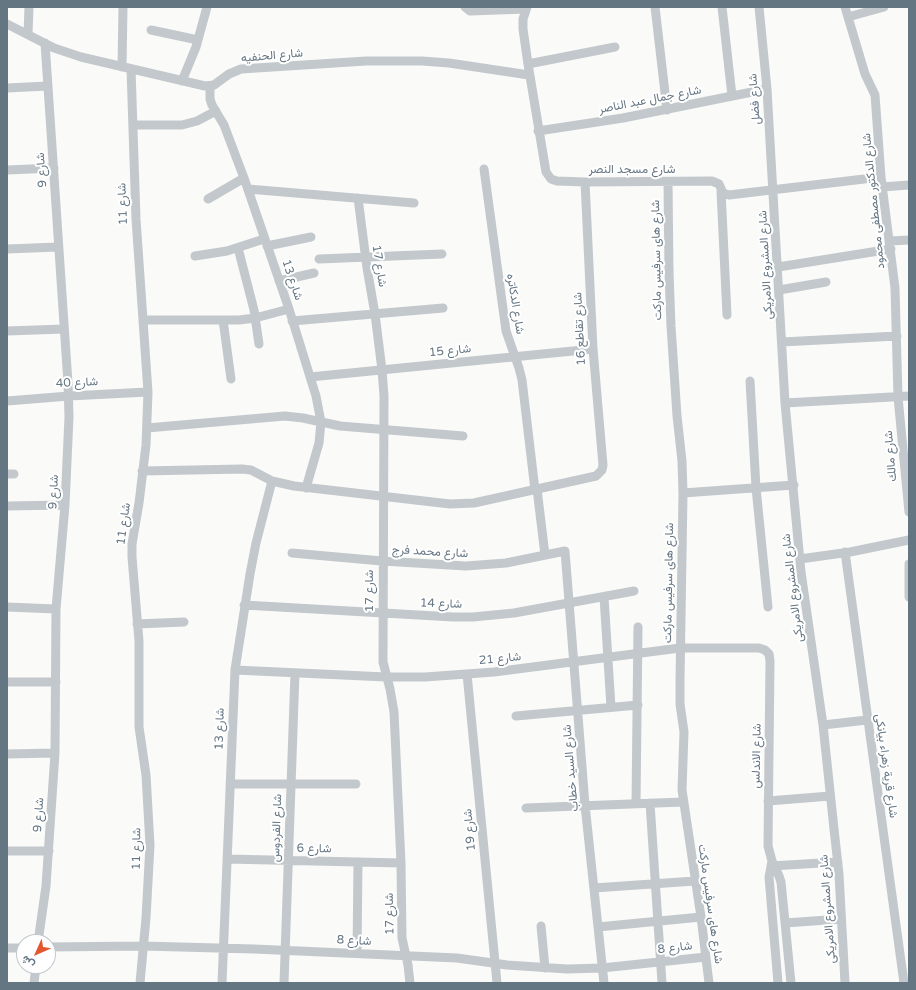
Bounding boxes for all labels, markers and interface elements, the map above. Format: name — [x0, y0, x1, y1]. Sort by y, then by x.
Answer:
street label: شارع الحنفيه — [240, 46, 304, 66]
street label: شارع فضل — [746, 73, 764, 125]
street label: شارع جمال عبد الناصر — [598, 83, 702, 117]
street label: شارع الدكتور مصطفى محمود — [860, 133, 888, 269]
street label: شارع 9 — [34, 152, 50, 188]
street label: شارع مسجد النصر — [589, 163, 675, 177]
street label: شارع 11 — [115, 183, 131, 225]
street label: شارع هاى سرفيس ماركت — [649, 200, 665, 320]
street label: شارع المشروع الامريكى — [756, 210, 776, 320]
street label: شارع 17 — [369, 244, 389, 288]
street label: شارع 13 — [278, 258, 306, 302]
street label: شارع الدكاتره — [503, 273, 527, 335]
street label: شارع تقاطع 16 — [571, 292, 589, 366]
street label: شارع 15 — [428, 342, 472, 360]
street label: شارع 40 — [55, 375, 99, 391]
street label: شارع مالك — [882, 430, 900, 482]
street label: شارع 9 — [46, 474, 62, 510]
street label: شارع 11 — [114, 502, 134, 546]
street label: شارع هاى سرفيس ماركت — [661, 523, 677, 643]
street label: شارع المشروع الامريكى — [779, 533, 807, 643]
street label: شارع محمد فرج — [391, 543, 469, 561]
street label: شارع 17 — [363, 570, 377, 612]
street label: شارع 14 — [420, 596, 462, 612]
street label: شارع 21 — [478, 650, 522, 668]
street label: شارع 13 — [212, 708, 228, 750]
street label: شارع قرية زهراء بيانكى — [872, 713, 900, 819]
street label: شارع الاندلس — [749, 723, 765, 789]
street label: شارع السيد خطاب — [560, 724, 582, 812]
street label: شارع الفردوس — [269, 794, 285, 862]
street label: شارع 9 — [31, 797, 47, 833]
street label: شارع 19 — [461, 808, 479, 852]
street label: شارع 11 — [129, 828, 145, 870]
street label: شارع 6 — [296, 841, 332, 857]
street label: شارع هاى سرفيس ماركت — [694, 843, 726, 965]
street label: شارع المشروع الامريكى — [817, 854, 839, 964]
street label: شارع 17 — [382, 893, 398, 935]
street label: شارع 8 — [336, 933, 372, 949]
north arrow — [16, 934, 56, 974]
street label: شارع 8 — [657, 939, 693, 957]
text: ش — [19, 953, 37, 971]

